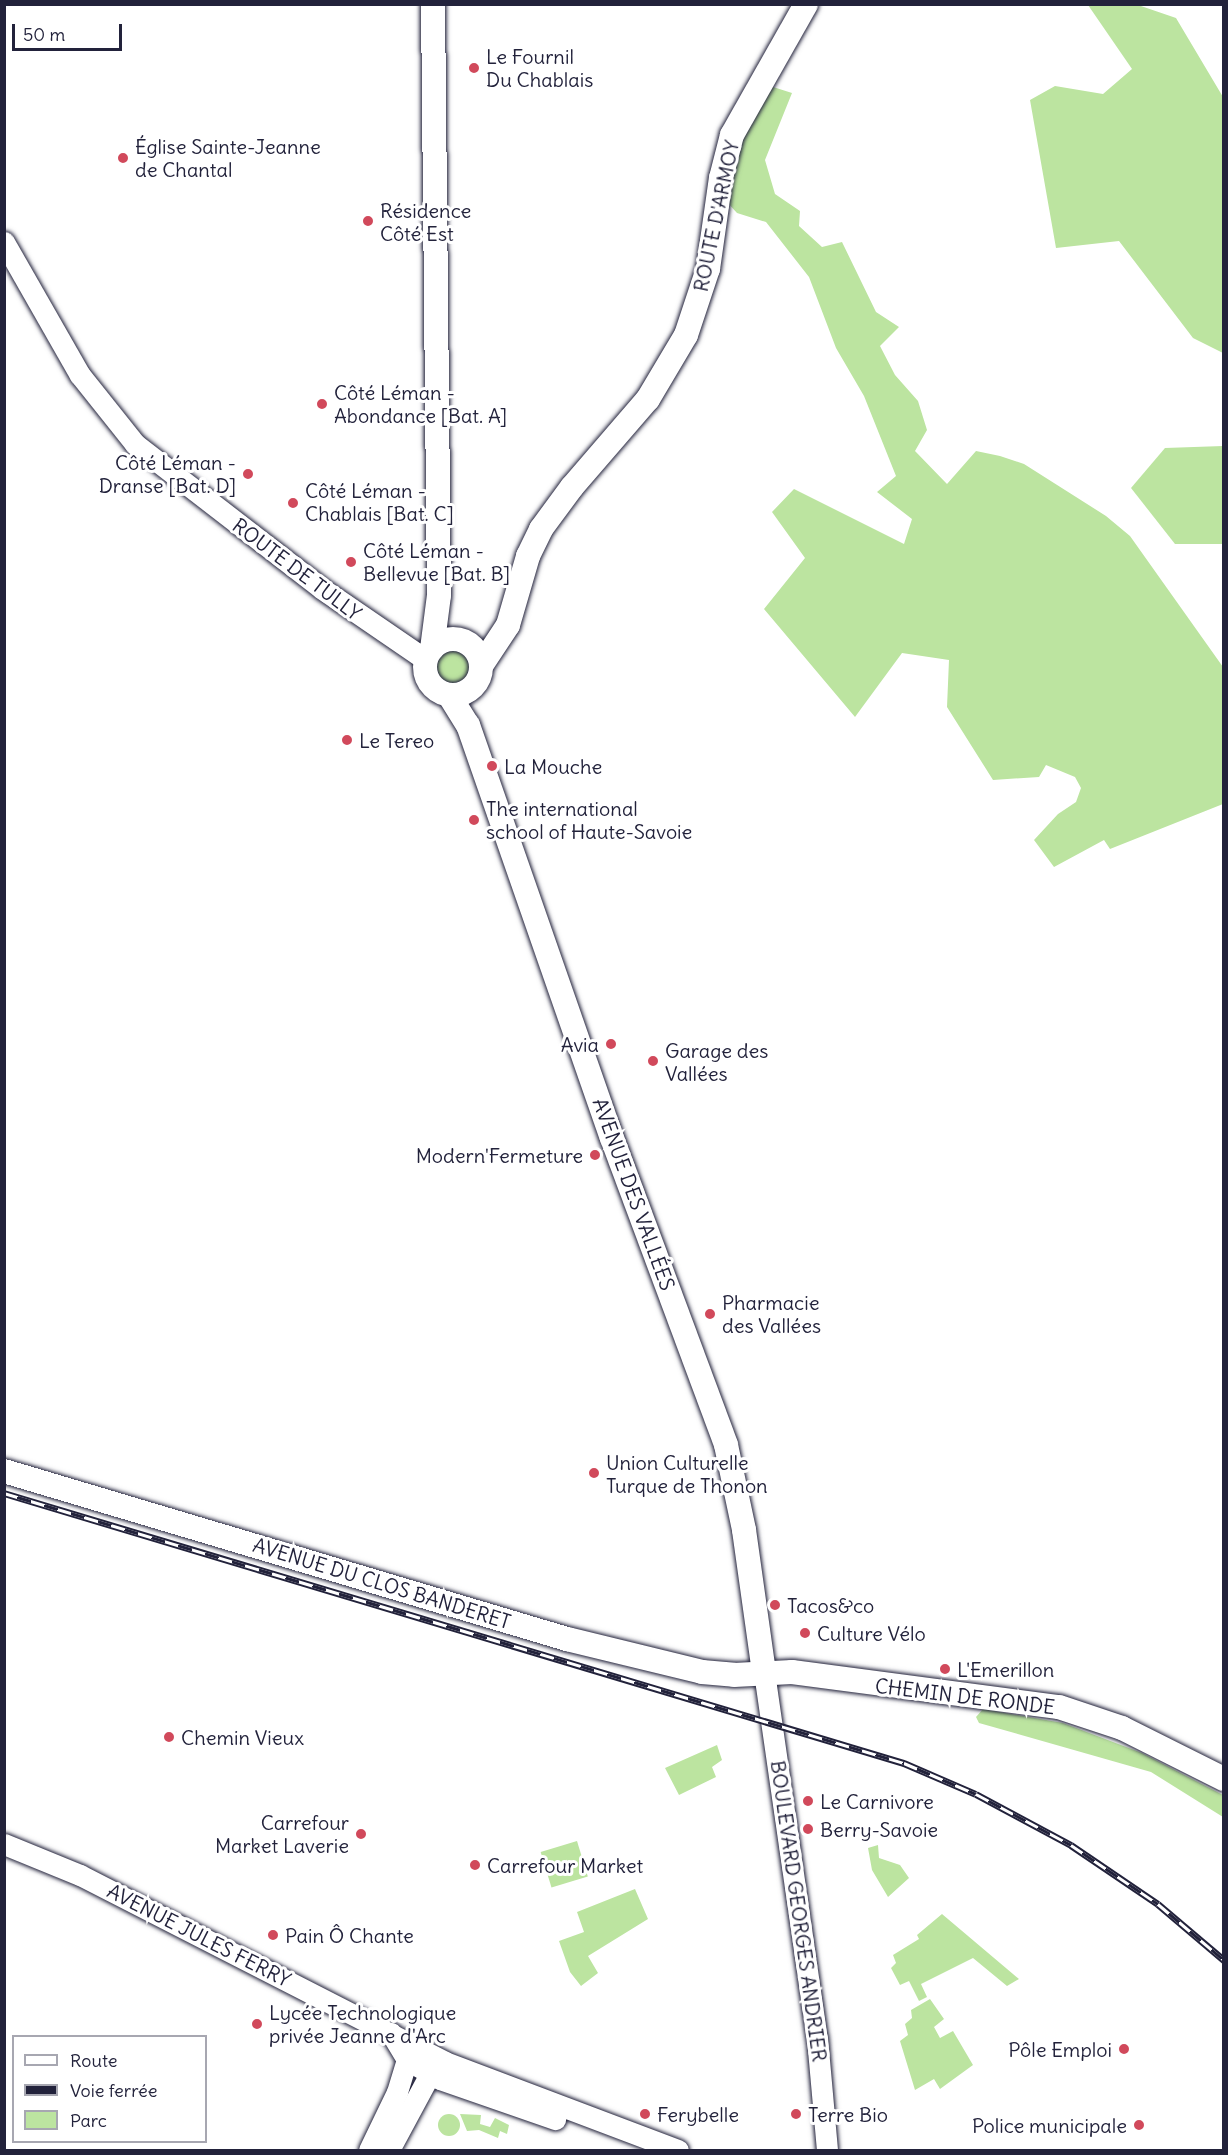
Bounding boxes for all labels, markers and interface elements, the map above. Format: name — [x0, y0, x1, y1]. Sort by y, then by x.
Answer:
scale bar — [15, 12, 124, 50]
text: 50 m — [23, 23, 65, 46]
place label: Le Fournil Du Chablais — [486, 45, 593, 92]
marker: Le Fournil Du Chablais — [467, 61, 481, 75]
place label: Église Sainte-Jeanne de Chantal — [135, 134, 321, 181]
street label: ROUTE D'ARMOY — [688, 138, 744, 294]
marker: Église Sainte-Jeanne de Chantal — [116, 151, 130, 165]
place label: Résidence Côté Est — [380, 198, 471, 245]
marker: Résidence Côté Est — [361, 214, 375, 228]
place label: Côté Léman - Abondance [Bat. A] — [334, 380, 507, 427]
marker: Côté Léman - Abondance [Bat. A] — [315, 397, 329, 411]
place label: Côté Léman - Dranse [Bat. D] — [99, 450, 236, 497]
marker: Côté Léman - Dranse [Bat. D] — [241, 467, 255, 481]
place label: Côté Léman - Chablais [Bat. C] — [305, 479, 454, 526]
marker: Côté Léman - Chablais [Bat. C] — [286, 496, 300, 510]
street label: ROUTE DE TULLY — [228, 513, 366, 625]
place label: Côté Léman - Bellevue [Bat. B] — [363, 538, 510, 585]
marker: Côté Léman - Bellevue [Bat. B] — [344, 555, 358, 569]
place label: Le Tereo — [359, 728, 434, 752]
marker: Le Tereo — [340, 733, 354, 747]
place label: La Mouche — [504, 754, 602, 778]
marker: La Mouche — [485, 759, 499, 773]
place label: The international school of Haute-Savoie — [486, 796, 692, 843]
marker: The international school of Haute-Savoie — [467, 813, 481, 827]
place label: Avia — [561, 1032, 599, 1056]
marker: Avia — [604, 1037, 618, 1051]
place label: Garage des Vallées — [665, 1038, 768, 1085]
marker: Garage des Vallées — [646, 1054, 660, 1068]
street label: AVENUE DES VALLÉES — [588, 1094, 680, 1294]
place label: Modern'Fermeture — [416, 1143, 583, 1167]
marker: Modern'Fermeture — [588, 1148, 602, 1162]
place label: Pharmacie des Vallées — [722, 1290, 821, 1337]
marker: Pharmacie des Vallées — [703, 1307, 717, 1321]
place label: Union Culturelle Turque de Thonon — [606, 1450, 768, 1497]
marker: Union Culturelle Turque de Thonon — [587, 1466, 601, 1480]
street label: AVENUE DU CLOS BANDERET — [250, 1532, 514, 1634]
place label: Tacos&co — [787, 1593, 874, 1617]
marker: Tacos&co — [768, 1598, 782, 1612]
place label: Culture Vélo — [817, 1621, 926, 1645]
marker: Culture Vélo — [798, 1626, 812, 1640]
place label: L'Emerillon — [957, 1657, 1054, 1681]
marker: L'Emerillon — [938, 1662, 952, 1676]
street label: CHEMIN DE RONDE — [874, 1673, 1056, 1719]
place label: Chemin Vieux — [181, 1725, 304, 1749]
marker: Chemin Vieux — [162, 1730, 176, 1744]
street label: BOULEVARD GEORGES ANDRIER — [766, 1759, 832, 2063]
place label: Le Carnivore — [820, 1789, 934, 1813]
marker: Le Carnivore — [801, 1794, 815, 1808]
place label: Carrefour Market Laverie — [215, 1810, 349, 1857]
place label: Berry-Savoie — [820, 1817, 938, 1841]
marker: Berry-Savoie — [801, 1822, 815, 1836]
marker: Carrefour Market Laverie — [354, 1827, 368, 1841]
place label: Carrefour Market — [487, 1853, 643, 1877]
marker: Carrefour Market — [468, 1858, 482, 1872]
street label: AVENUE JULES FERRY — [103, 1878, 295, 1992]
place label: Pain Ô Chante — [285, 1923, 414, 1947]
marker: Pain Ô Chante — [266, 1928, 280, 1942]
place label: Lycée Technologique privée Jeanne d'Arc — [269, 2000, 456, 2047]
marker: Lycée Technologique privée Jeanne d'Arc — [250, 2017, 264, 2031]
legend — [12, 2035, 207, 2143]
place label: Pôle Emploi — [1008, 2037, 1112, 2061]
marker: Pôle Emploi — [1117, 2042, 1131, 2056]
text: Route — [70, 2049, 118, 2072]
text: Voie ferrée — [70, 2079, 157, 2102]
place label: Ferybelle — [657, 2102, 739, 2126]
place label: Terre Bio — [808, 2102, 888, 2126]
marker: Ferybelle — [638, 2107, 652, 2121]
marker: Terre Bio — [789, 2107, 803, 2121]
text: Parc — [70, 2109, 107, 2132]
place label: Police municipale — [972, 2113, 1127, 2137]
marker: Police municipale — [1132, 2118, 1146, 2132]

